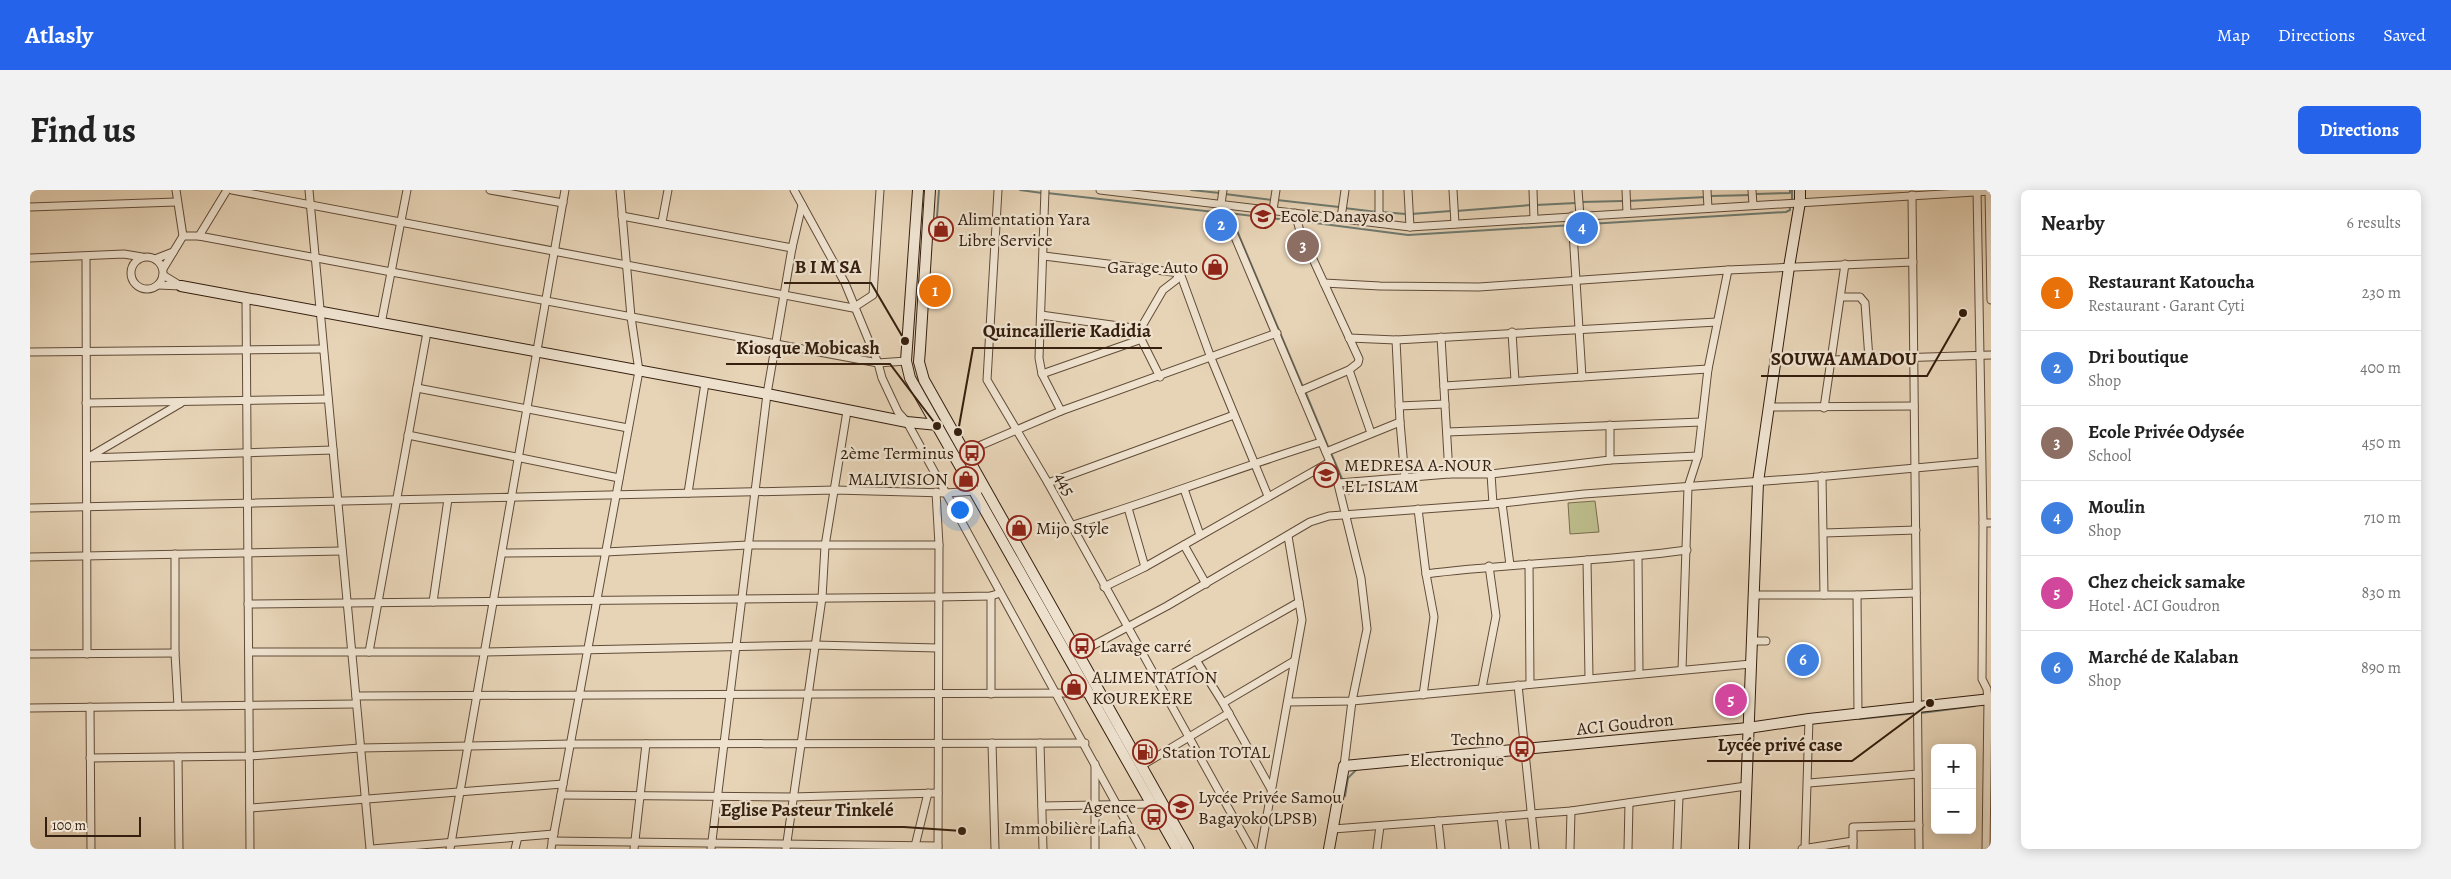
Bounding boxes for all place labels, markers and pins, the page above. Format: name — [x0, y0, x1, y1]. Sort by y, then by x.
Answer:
school or university icon: Ecole Danayaso — [1250, 203, 1276, 229]
place label: Ecole Danayaso — [1280, 204, 1394, 228]
pin: 2 — [1205, 206, 1237, 244]
place label: Alimentation Yara Libre Service — [957, 207, 1091, 252]
pin: 4 — [1566, 209, 1598, 247]
shop icon: Alimentation Yara Libre Service — [928, 216, 954, 242]
pin: 3 — [1287, 227, 1319, 265]
callout: B I M SA — [784, 249, 871, 283]
shop icon: Garage Auto — [1202, 254, 1228, 280]
place label: Garage Auto — [1107, 255, 1198, 279]
pin: 1 — [919, 272, 951, 310]
callout: Quincaillerie Kadidia — [973, 314, 1162, 348]
callout: Kiosque Mobicash — [726, 330, 890, 364]
callout: SOUWA AMADOU — [1761, 342, 1927, 376]
bus stop icon: 2ème Terminus — [959, 440, 985, 466]
place label: 2ème Terminus — [840, 441, 954, 465]
place label: MEDRESA A-NOUR EL ISLAM — [1344, 453, 1492, 498]
school or university icon: MEDRESA A-NOUR EL ISLAM — [1313, 462, 1339, 488]
shop icon: MALIVISION — [953, 466, 979, 492]
place label: MALIVISION — [848, 467, 948, 491]
shop icon: Mijo Style — [1006, 515, 1032, 541]
place label: Mijo Style — [1036, 516, 1109, 540]
bus stop icon: Lavage carré — [1069, 633, 1095, 659]
place label: Lavage carré — [1100, 634, 1191, 658]
pin: 6 — [1787, 641, 1819, 679]
place label: ALIMENTATION KOUREKERE — [1091, 665, 1217, 710]
shop icon: ALIMENTATION KOUREKERE — [1061, 674, 1087, 700]
pin: 5 — [1715, 681, 1747, 719]
place label: Techno Electronique — [1410, 727, 1504, 772]
callout: Lycée privé case — [1707, 727, 1852, 761]
bus stop icon: Techno Electronique — [1509, 736, 1535, 762]
fuel station icon: Station TOTAL — [1132, 739, 1158, 765]
place label: Station TOTAL — [1162, 740, 1271, 764]
place label: Lycée Privée Samou Bagayoko(LPSB) — [1198, 785, 1342, 830]
callout: Eglise Pasteur Tinkelé — [710, 793, 904, 827]
school or university icon: Lycée Privée Samou Bagayoko(LPSB) — [1168, 794, 1194, 820]
place label: Agence Immobilière Lafia — [1004, 795, 1137, 840]
bus stop icon: Agence Immobilière Lafia — [1141, 804, 1167, 830]

